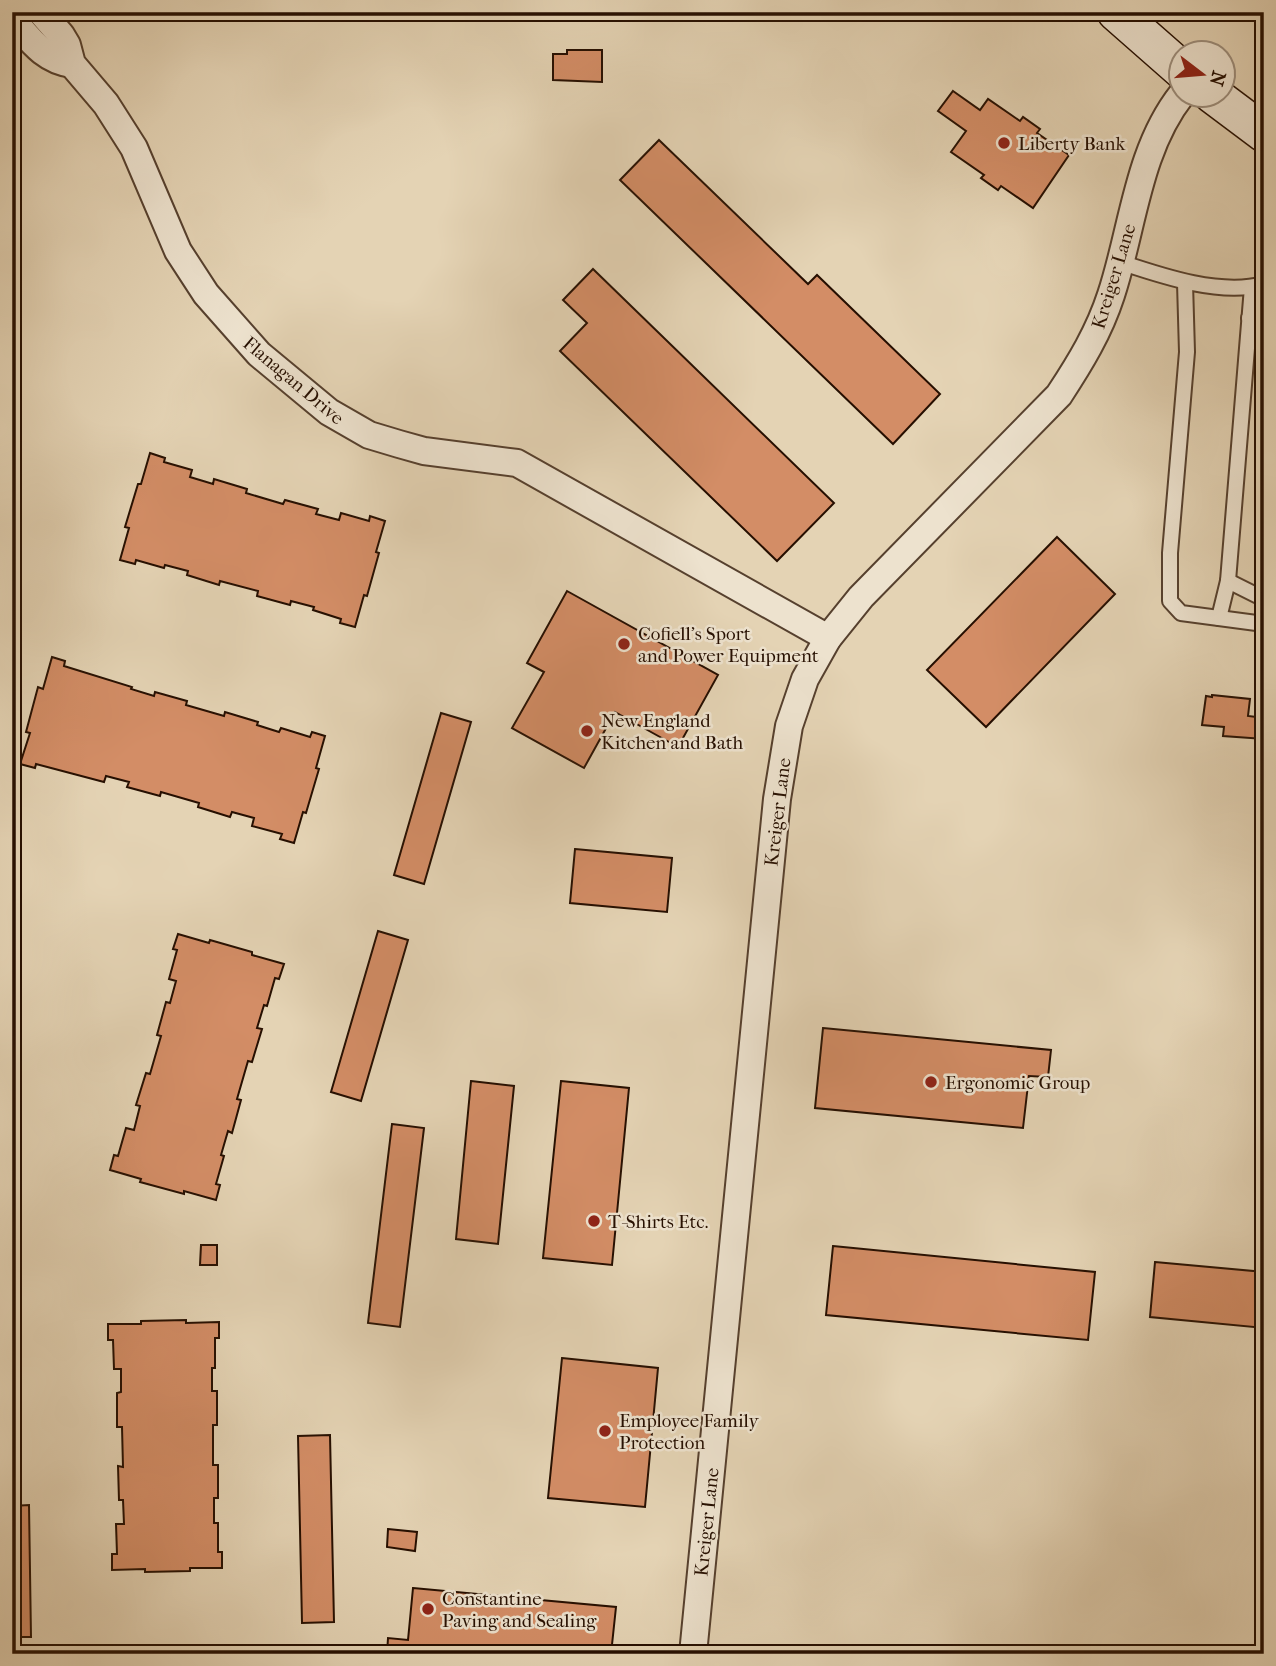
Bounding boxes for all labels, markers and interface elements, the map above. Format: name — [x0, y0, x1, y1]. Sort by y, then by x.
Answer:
north arrow — [1168, 38, 1238, 108]
text: N — [1205, 68, 1230, 89]
place label: Liberty Bank — [1018, 133, 1126, 155]
marker: Liberty Bank — [996, 135, 1012, 151]
street label: Kreiger Lane — [1087, 221, 1140, 332]
street label: Flanagan Drive — [239, 332, 348, 429]
place label: Cofiell's Sport and Power Equipment — [638, 623, 819, 667]
marker: Cofiell's Sport and Power Equipment — [616, 636, 632, 652]
place label: New England Kitchen and Bath — [601, 710, 744, 754]
marker: New England Kitchen and Bath — [579, 723, 595, 739]
street label: Kreiger Lane — [760, 757, 796, 868]
place label: Ergonomic Group — [945, 1072, 1090, 1094]
marker: Ergonomic Group — [923, 1074, 939, 1090]
place label: T-Shirts Etc. — [608, 1211, 708, 1233]
marker: T-Shirts Etc. — [586, 1213, 602, 1229]
place label: Employee Family Protection — [619, 1410, 759, 1454]
marker: Employee Family Protection — [597, 1423, 613, 1439]
street label: Kreiger Lane — [690, 1467, 724, 1577]
place label: Constantine Paving and Sealing — [442, 1588, 597, 1632]
marker: Constantine Paving and Sealing — [420, 1601, 436, 1617]

